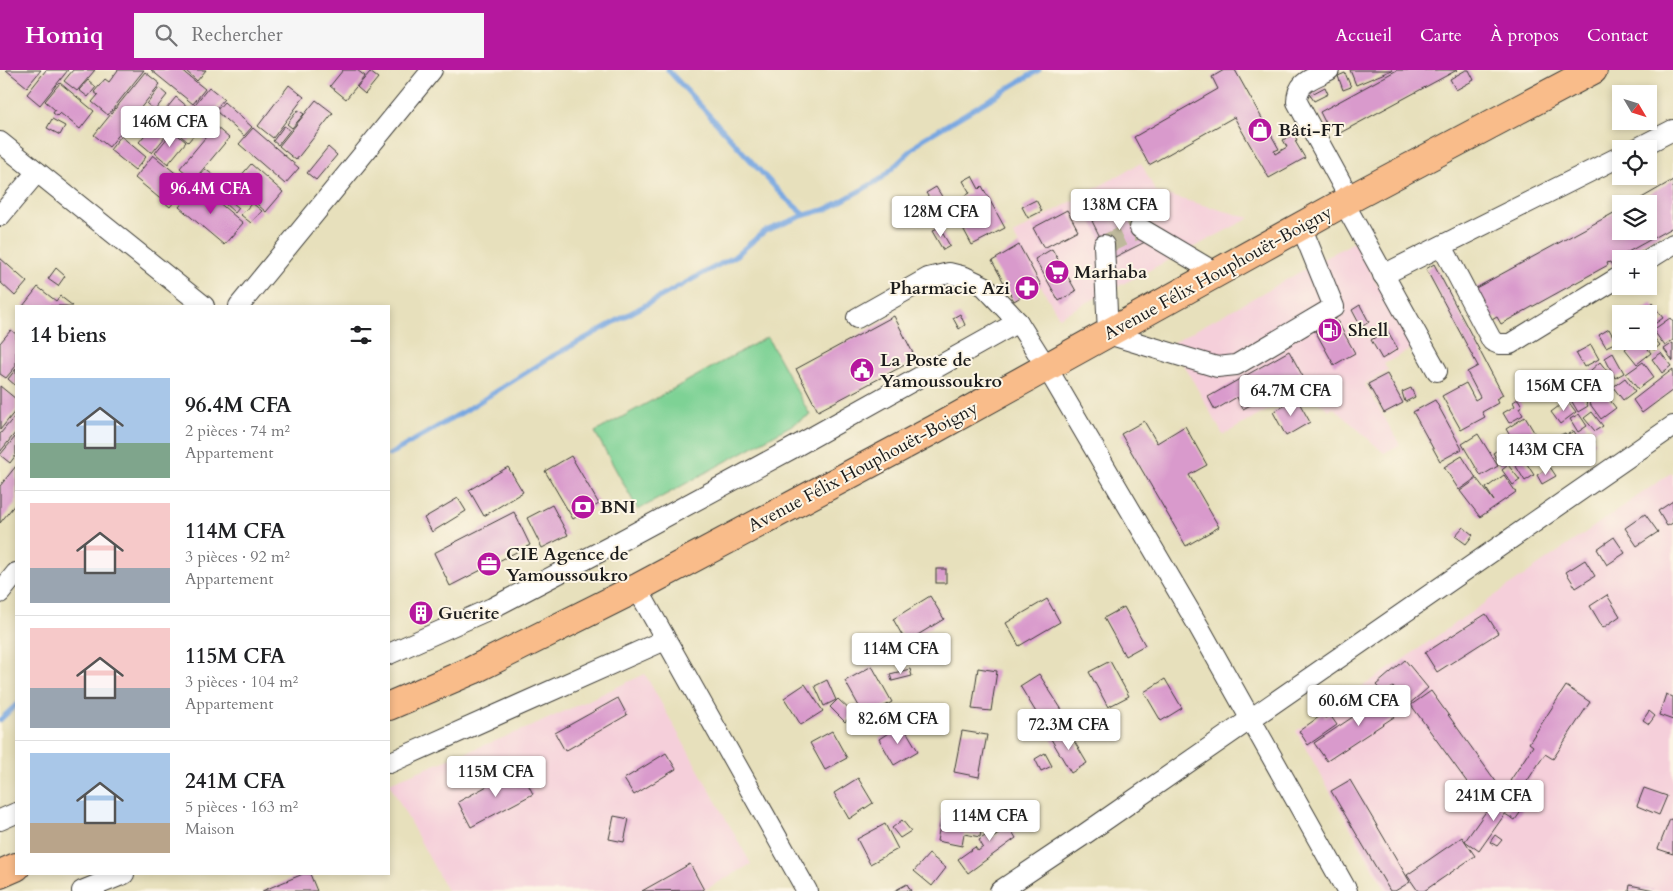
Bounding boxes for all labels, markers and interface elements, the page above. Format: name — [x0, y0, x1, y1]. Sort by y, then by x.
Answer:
search box — [134, 13, 484, 58]
text: Homiq — [25, 19, 104, 52]
icon: search — [152, 21, 180, 49]
text: Rechercher — [192, 22, 283, 48]
text: Accueil — [1335, 23, 1392, 48]
text: Carte — [1420, 23, 1462, 48]
text: À propos — [1490, 23, 1559, 48]
text: Contact — [1587, 23, 1648, 48]
north arrow — [1612, 85, 1658, 130]
map controls — [1612, 85, 1657, 350]
pin: 146M CFA — [118, 106, 222, 148]
text: 146M CFA — [132, 111, 208, 133]
shop icon: Bâti-FT — [1247, 117, 1273, 143]
place label: Bâti-FT — [1278, 118, 1344, 143]
button: locate — [1612, 140, 1657, 185]
pin: 96.4M CFA — [154, 172, 268, 215]
text: 96.4M CFA — [170, 178, 252, 200]
pin: 138M CFA — [1068, 189, 1172, 231]
text: 138M CFA — [1082, 194, 1158, 216]
button: layers — [1612, 195, 1657, 240]
pin: 128M CFA — [889, 196, 993, 238]
street label: Avenue Félix Houphouët-Boigny — [1099, 199, 1337, 346]
text: 128M CFA — [903, 201, 979, 223]
button: + — [1612, 250, 1657, 295]
supermarket icon: Marhaba — [1044, 259, 1070, 285]
place label: Marhaba — [1074, 260, 1147, 285]
pharmacy icon: Pharmacie Azi — [1014, 275, 1040, 301]
place label: Pharmacie Azi — [889, 276, 1010, 301]
button: − — [1612, 305, 1657, 350]
fuel station icon: Shell — [1317, 317, 1343, 343]
place label: Shell — [1348, 318, 1388, 343]
text: 14 biens — [30, 321, 106, 350]
icon: filters — [347, 321, 375, 349]
place label: La Poste de Yamoussoukro — [880, 348, 1002, 394]
public building icon: La Poste de Yamoussoukro — [849, 357, 875, 383]
pin: 156M CFA — [1512, 370, 1616, 412]
pin: 64.7M CFA — [1234, 374, 1348, 417]
text: 156M CFA — [1526, 375, 1602, 397]
text: 64.7M CFA — [1250, 380, 1332, 402]
text: 96.4M CFA — [185, 391, 292, 420]
street label: Avenue Félix Houphouët-Boigny — [743, 395, 983, 538]
icon: home — [70, 398, 130, 458]
text: 2 pièces · 74 m² — [185, 420, 290, 442]
pin: 143M CFA — [1494, 434, 1598, 476]
text: 143M CFA — [1508, 439, 1584, 461]
text: Appartement — [185, 442, 273, 464]
bank icon: BNI — [570, 494, 596, 520]
place label: BNI — [600, 495, 636, 520]
text: 114M CFA — [185, 517, 285, 546]
icon: home — [70, 523, 130, 583]
place label: CIE Agence de Yamoussoukro — [506, 542, 629, 588]
text: 3 pièces · 92 m² — [185, 546, 290, 568]
office icon: CIE Agence de Yamoussoukro — [476, 551, 502, 577]
text: Appartement — [185, 568, 273, 590]
building icon: Guerite — [408, 600, 434, 626]
place label: Guerite — [438, 601, 500, 626]
pin: 114M CFA — [849, 632, 953, 675]
text: 114M CFA — [863, 638, 939, 660]
text: 115M CFA — [185, 642, 285, 671]
icon: home — [70, 648, 130, 708]
text: 3 pièces · 104 m² — [185, 671, 298, 693]
pin: 60.6M CFA — [1302, 684, 1416, 727]
text: 60.6M CFA — [1318, 690, 1400, 712]
text: Appartement — [185, 693, 273, 715]
pin: 82.6M CFA — [841, 702, 955, 745]
text: 82.6M CFA — [857, 708, 939, 730]
pin: 72.3M CFA — [1012, 708, 1126, 751]
text: 72.3M CFA — [1028, 714, 1110, 736]
pin: 115M CFA — [444, 756, 548, 798]
text: 115M CFA — [458, 761, 534, 783]
text: 241M CFA — [185, 767, 285, 796]
icon: home — [70, 773, 130, 833]
pin: 241M CFA — [1442, 780, 1546, 822]
text: 241M CFA — [1456, 785, 1532, 807]
text: 5 pièces · 163 m² — [185, 796, 298, 818]
pin: 114M CFA — [938, 800, 1042, 842]
text: 114M CFA — [952, 805, 1028, 827]
text: Maison — [185, 818, 235, 840]

